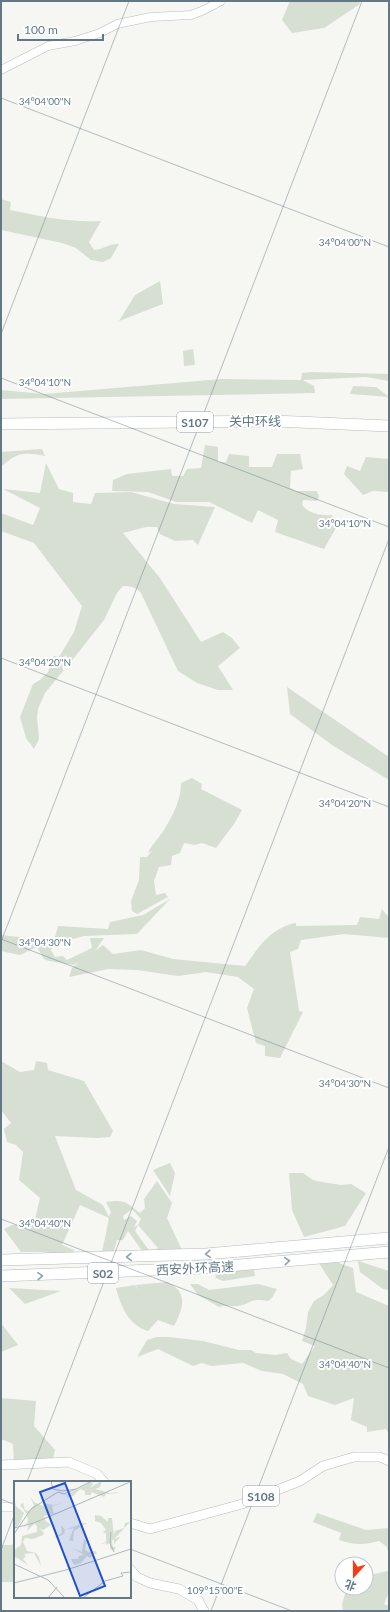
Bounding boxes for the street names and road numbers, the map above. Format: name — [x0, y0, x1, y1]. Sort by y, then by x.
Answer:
road number: S107 — [177, 412, 213, 432]
street label: 关中环线 — [229, 413, 281, 429]
street label: 西安外环高速 — [156, 1258, 234, 1278]
road number: S02 — [88, 1263, 118, 1283]
road number: S108 — [243, 1486, 279, 1506]

